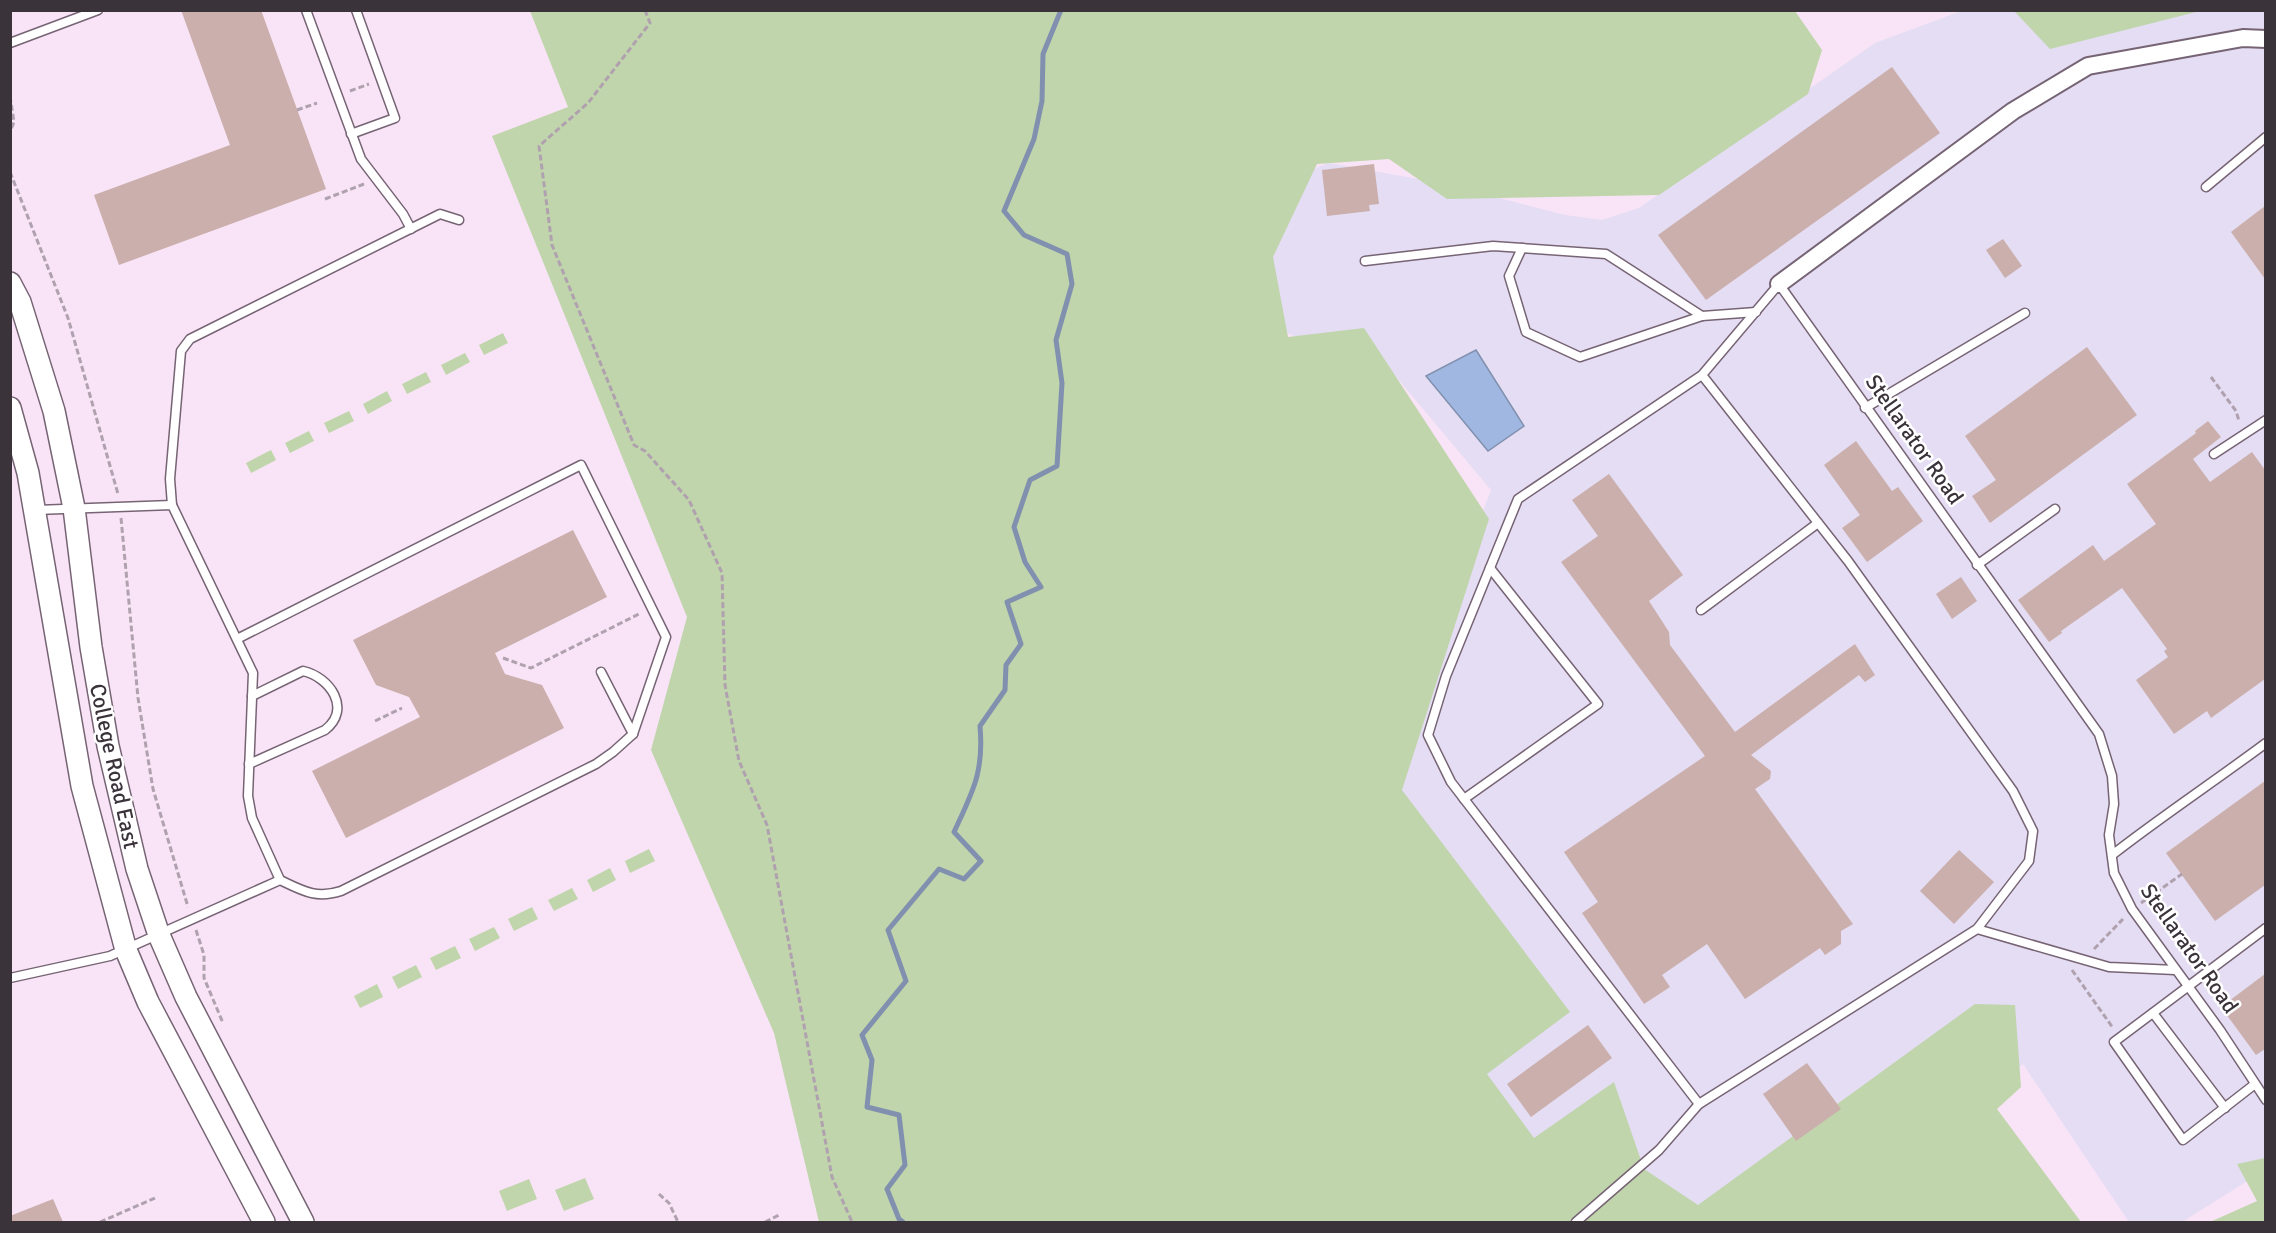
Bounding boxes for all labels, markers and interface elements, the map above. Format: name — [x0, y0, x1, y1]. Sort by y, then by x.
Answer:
street label: Stellarator Road — [1860, 369, 1969, 509]
street label: College Road East — [84, 681, 145, 851]
street label: Stellarator Road — [2135, 878, 2244, 1018]

